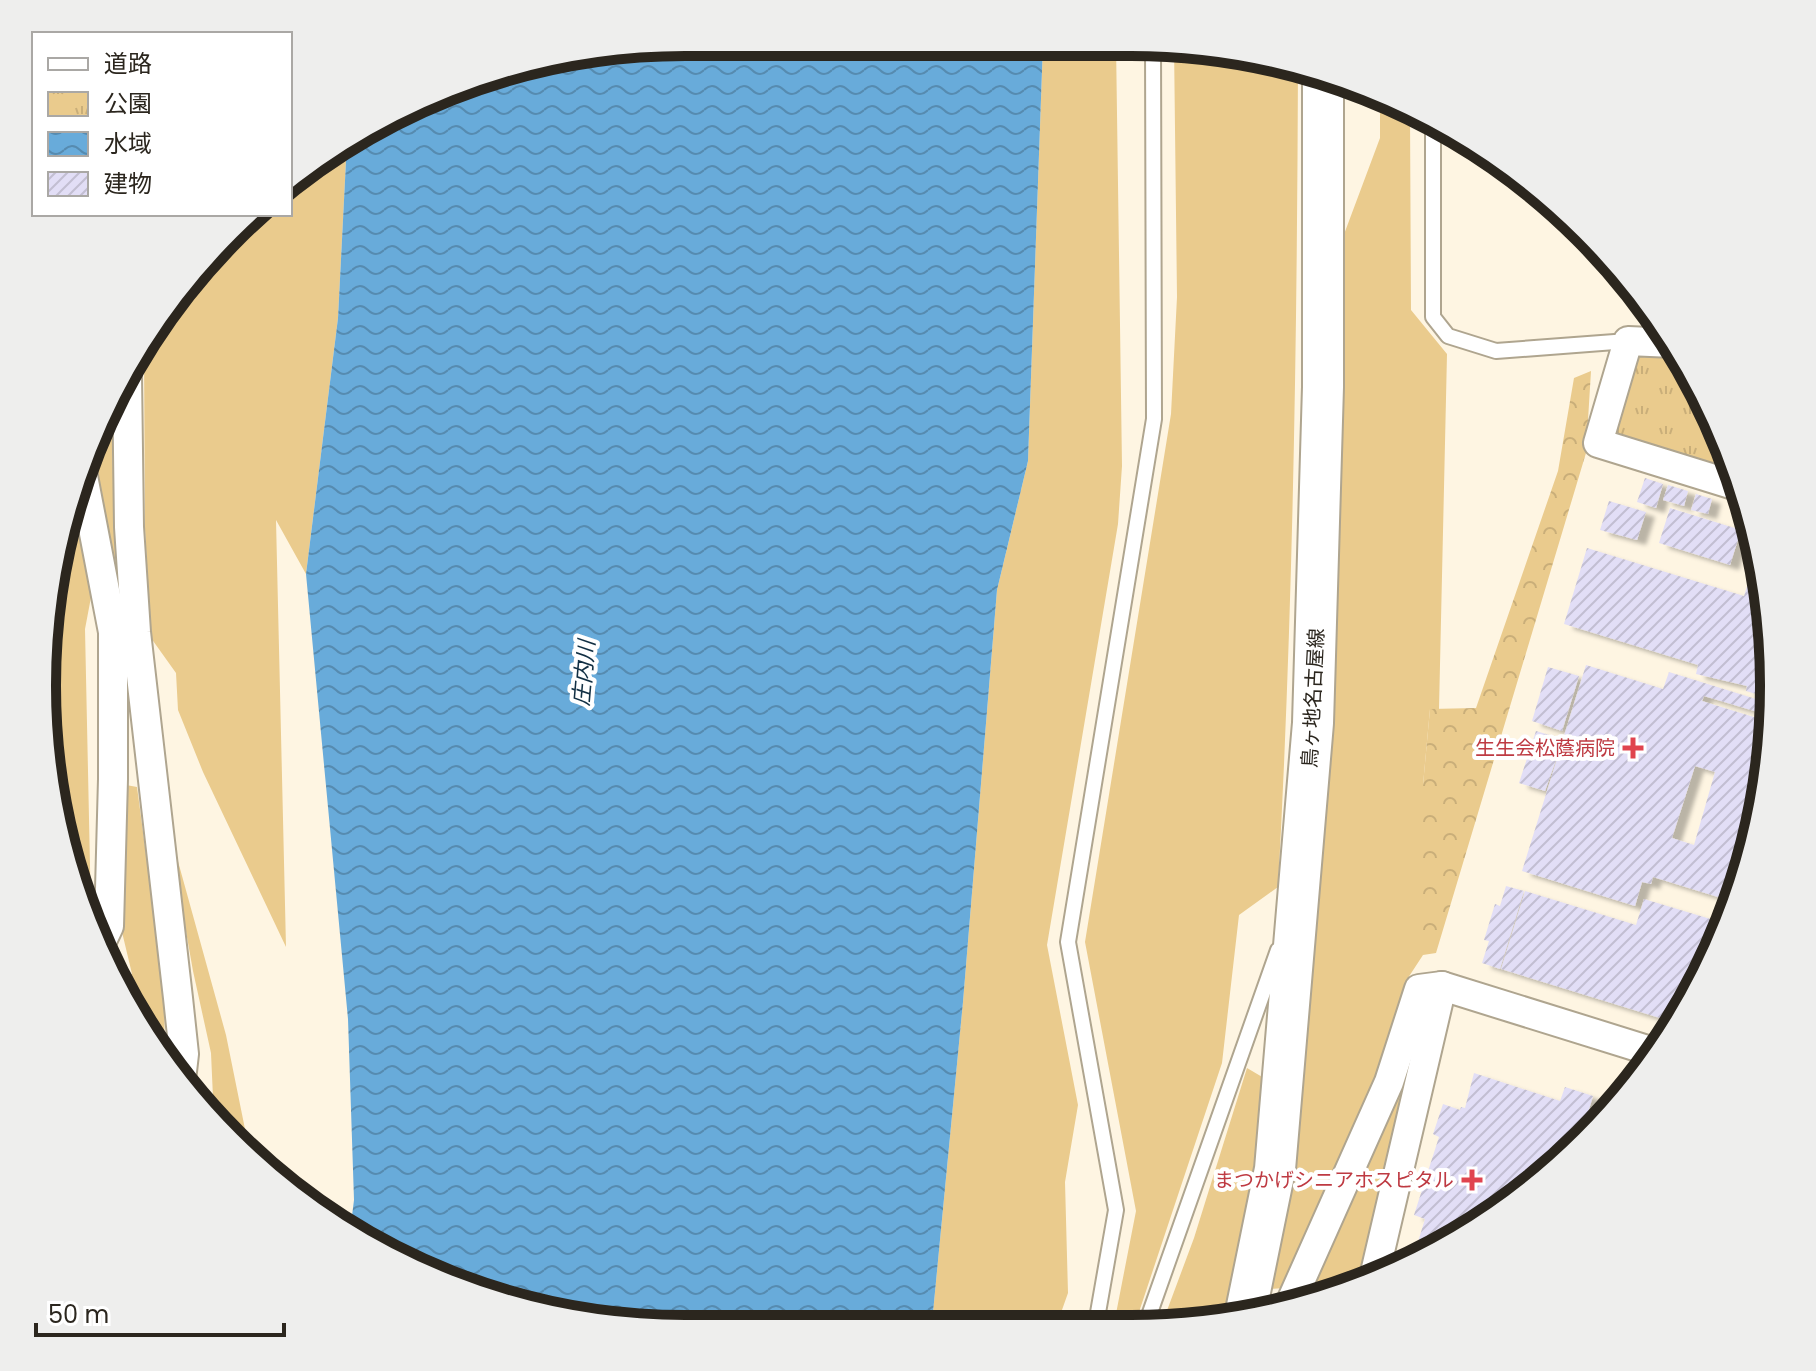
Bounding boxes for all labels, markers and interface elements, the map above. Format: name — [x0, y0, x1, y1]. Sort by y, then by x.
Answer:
legend — [32, 32, 292, 216]
text: 道路 — [104, 47, 152, 80]
text: 公園 — [104, 87, 152, 120]
text: 水域 — [104, 127, 152, 160]
text: 建物 — [104, 167, 152, 200]
street label: 鳥ヶ地名古屋線 — [1295, 627, 1331, 769]
water label: 庄内川 — [566, 637, 602, 707]
place label: 生生会松蔭病院 — [1475, 734, 1615, 762]
marker: 生生会松蔭病院 — [1622, 737, 1644, 759]
place label: まつかげシニアホスピタル — [1214, 1166, 1454, 1194]
marker: まつかげシニアホスピタル — [1461, 1169, 1483, 1191]
scale bar — [36, 1287, 284, 1337]
text: 50 m — [48, 1298, 109, 1331]

